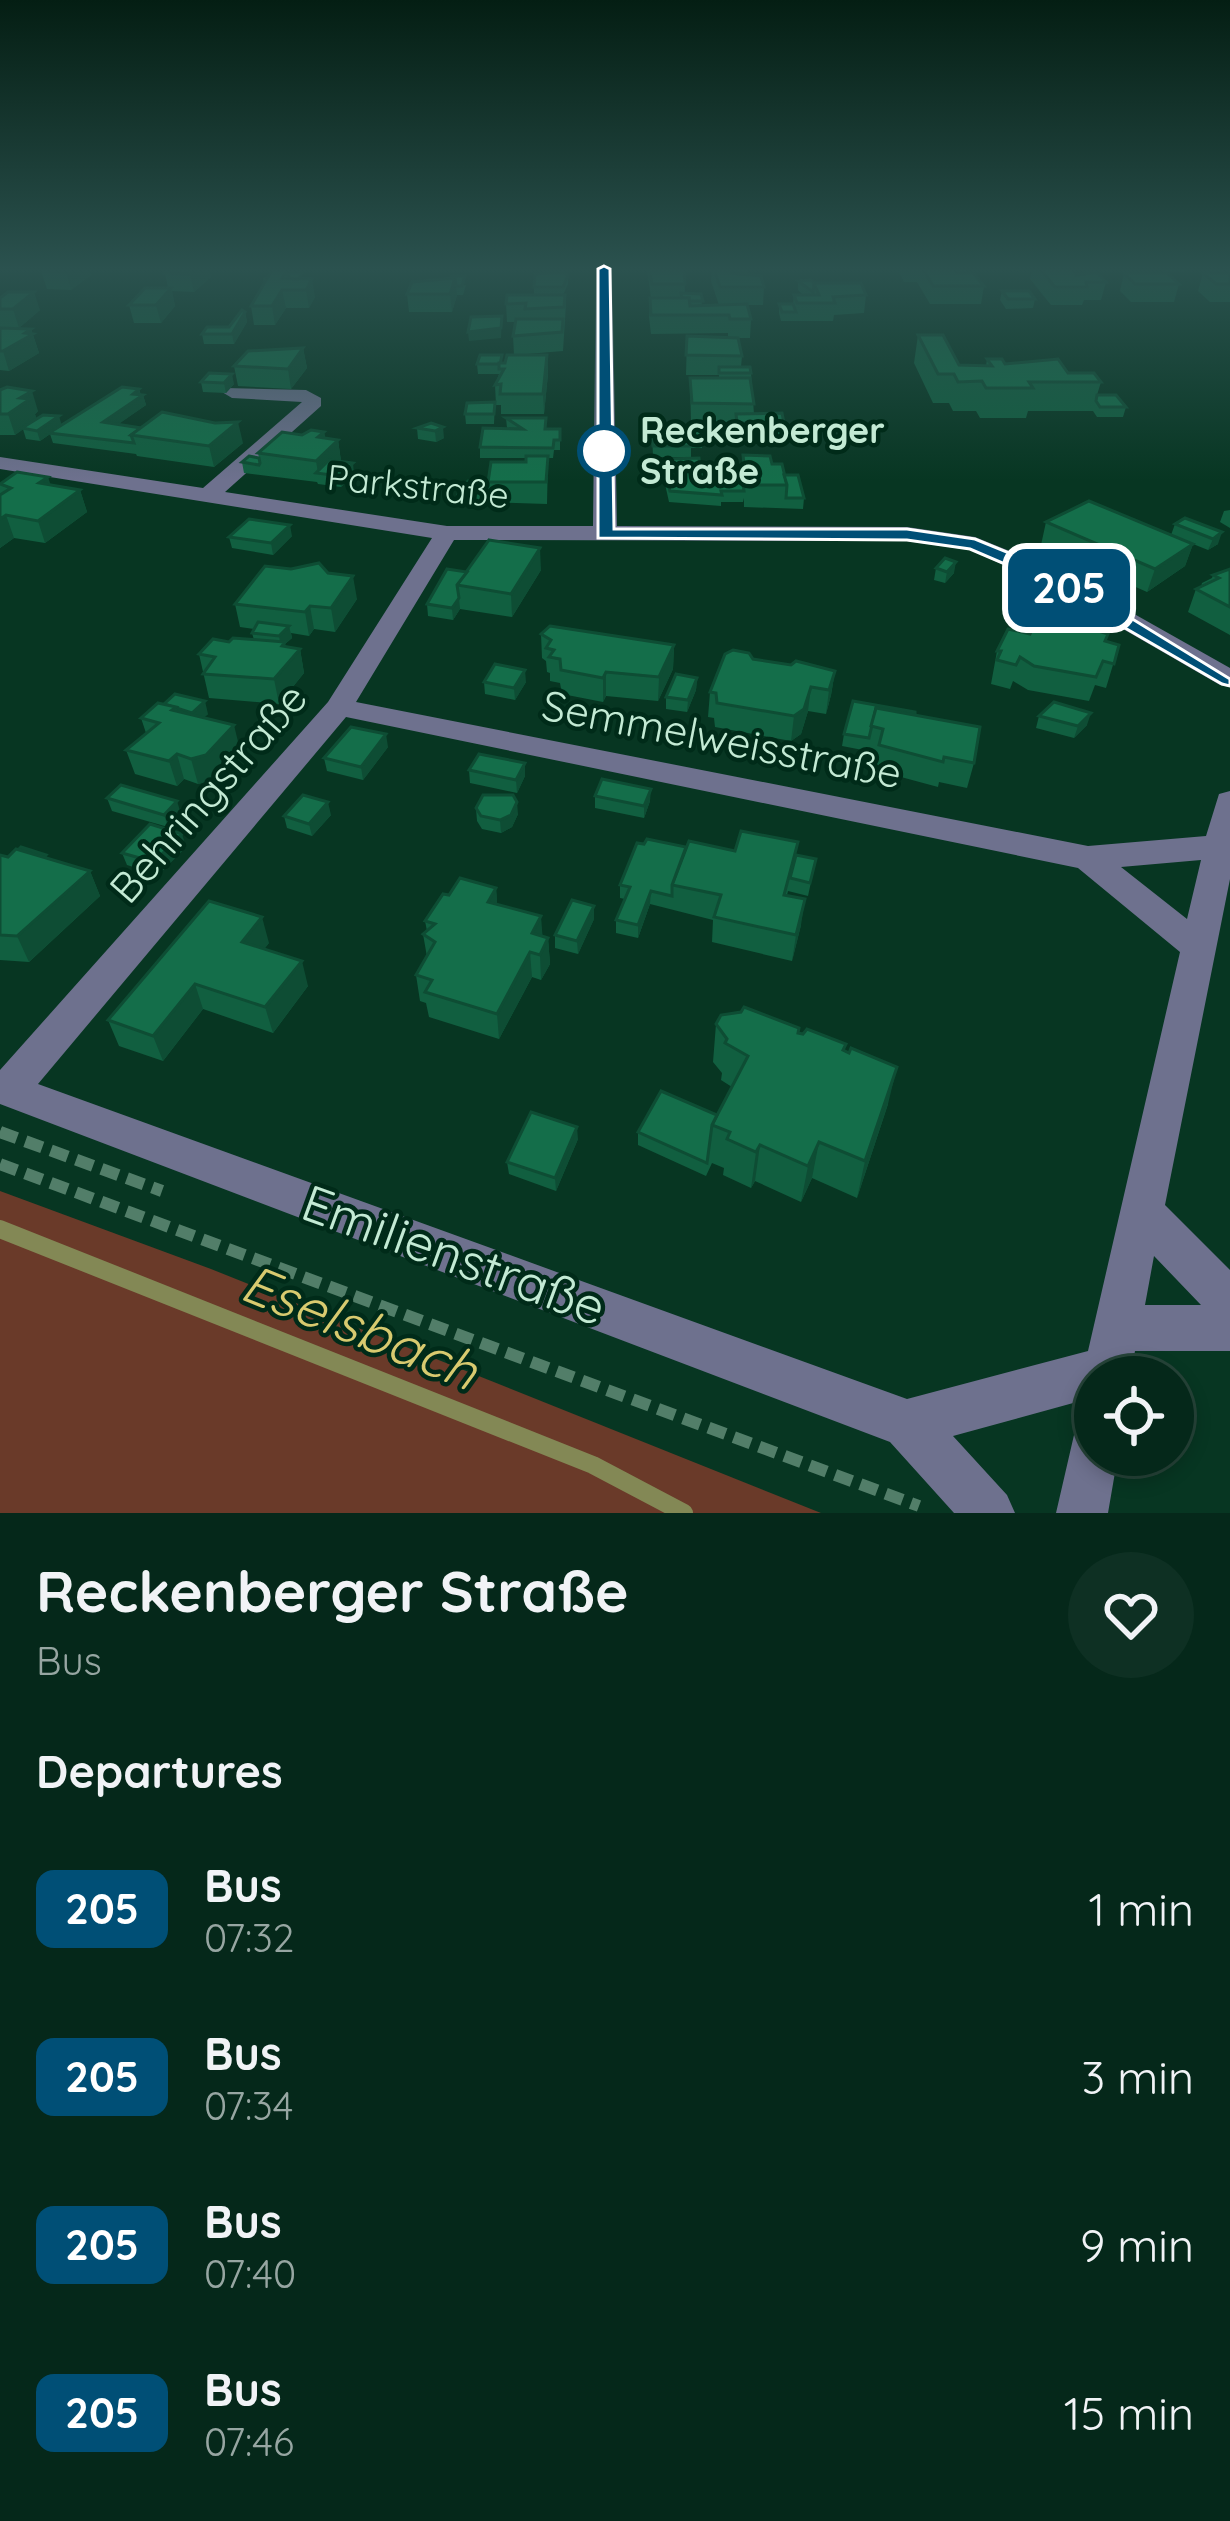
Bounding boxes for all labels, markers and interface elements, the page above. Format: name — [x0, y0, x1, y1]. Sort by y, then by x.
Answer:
place label: Reckenberger Straße — [640, 407, 885, 493]
marker: Reckenberger Straße — [579, 426, 629, 476]
street label: Parkstraße — [325, 454, 511, 517]
line badge: 205 — [1000, 549, 1138, 627]
text: 205 — [1032, 561, 1106, 614]
street label: Behringstraße — [98, 672, 318, 914]
street label: Semmelweisstraße — [538, 678, 906, 799]
street label: Emilienstraße — [294, 1170, 615, 1339]
water label: Eselsbach — [233, 1248, 489, 1405]
map controls — [1074, 1356, 1194, 1476]
button: locate — [1074, 1356, 1194, 1476]
button: heart — [1068, 1552, 1194, 1678]
text: Reckenberger Straße — [36, 1555, 629, 1626]
text: Bus — [36, 1636, 102, 1685]
text: Departures — [36, 1743, 283, 1799]
text: Bus — [204, 1857, 282, 1913]
text: 1 min — [1088, 1881, 1194, 1937]
text: 205 — [65, 1882, 139, 1935]
text: 07:32 — [204, 1913, 294, 1962]
text: Bus — [204, 2025, 282, 2081]
text: 3 min — [1081, 2049, 1194, 2105]
text: 205 — [65, 2050, 139, 2103]
text: 07:34 — [204, 2081, 293, 2130]
text: Bus — [204, 2193, 282, 2249]
text: 9 min — [1080, 2217, 1194, 2273]
text: 205 — [65, 2218, 139, 2271]
text: 07:40 — [204, 2249, 296, 2298]
text: Bus — [204, 2361, 282, 2417]
text: 15 min — [1064, 2385, 1194, 2441]
text: 205 — [65, 2386, 139, 2439]
text: 07:46 — [204, 2417, 294, 2466]

